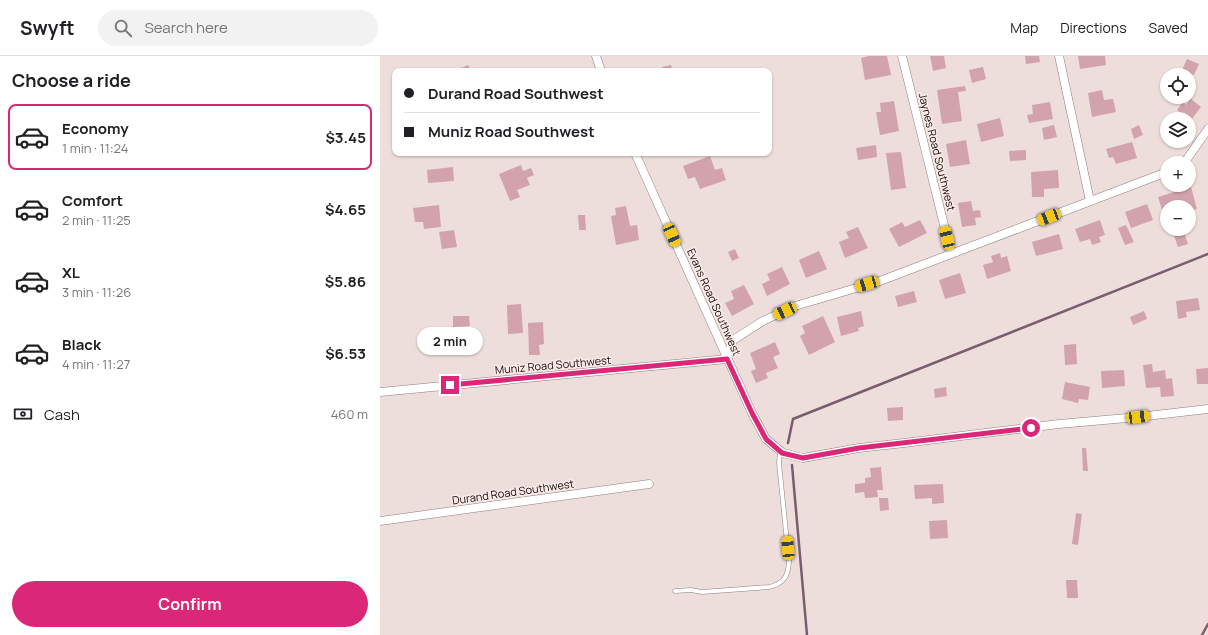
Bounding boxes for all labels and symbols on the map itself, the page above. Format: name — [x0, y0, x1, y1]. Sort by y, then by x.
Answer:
street label: Jaynes Road Southwest — [916, 91, 959, 213]
car — [1036, 207, 1062, 227]
car — [662, 222, 682, 248]
car — [938, 225, 956, 251]
street label: Evans Road Southwest — [684, 246, 745, 358]
car — [854, 275, 880, 293]
car — [772, 300, 798, 322]
callout: 2 min — [417, 327, 483, 355]
street label: Muniz Road Southwest — [494, 352, 612, 377]
route end — [441, 376, 459, 394]
car — [1125, 410, 1151, 424]
route start — [1022, 419, 1040, 437]
street label: Durand Road Southwest — [451, 476, 575, 507]
car — [781, 536, 795, 560]

